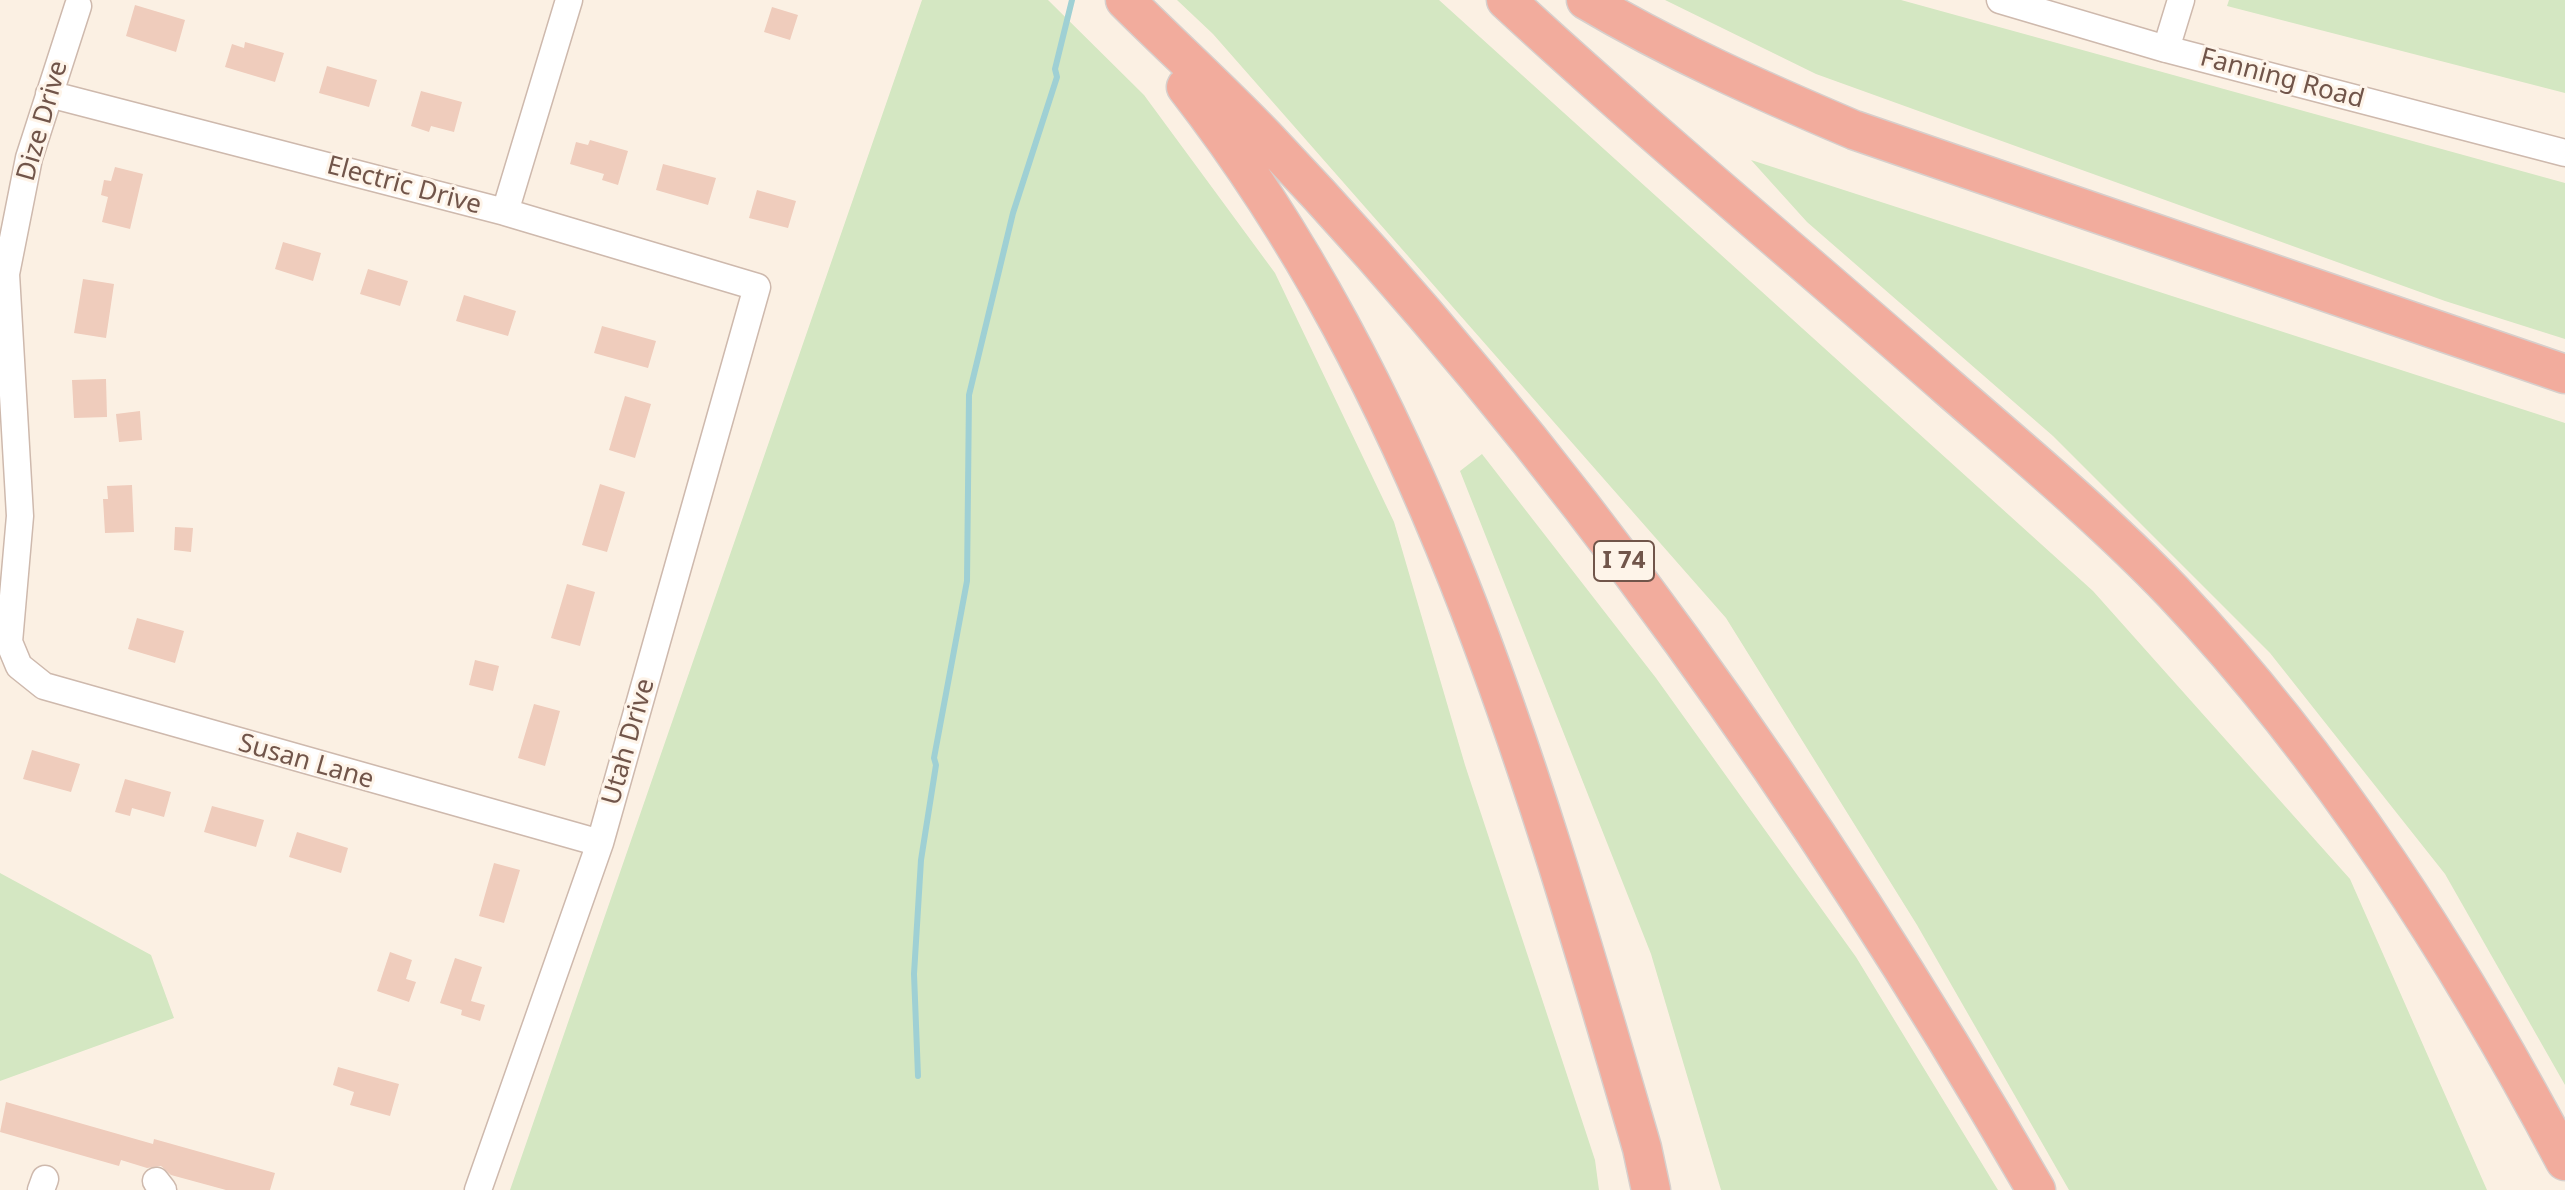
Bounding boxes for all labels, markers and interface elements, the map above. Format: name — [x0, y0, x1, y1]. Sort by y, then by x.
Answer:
street label: Fanning Road — [2197, 42, 2367, 116]
street label: Dize Drive — [11, 57, 75, 185]
street label: Electric Drive — [323, 150, 485, 222]
road number: I 74 — [1594, 541, 1654, 581]
street label: Utah Drive — [596, 675, 662, 809]
street label: Susan Lane — [235, 728, 377, 796]

